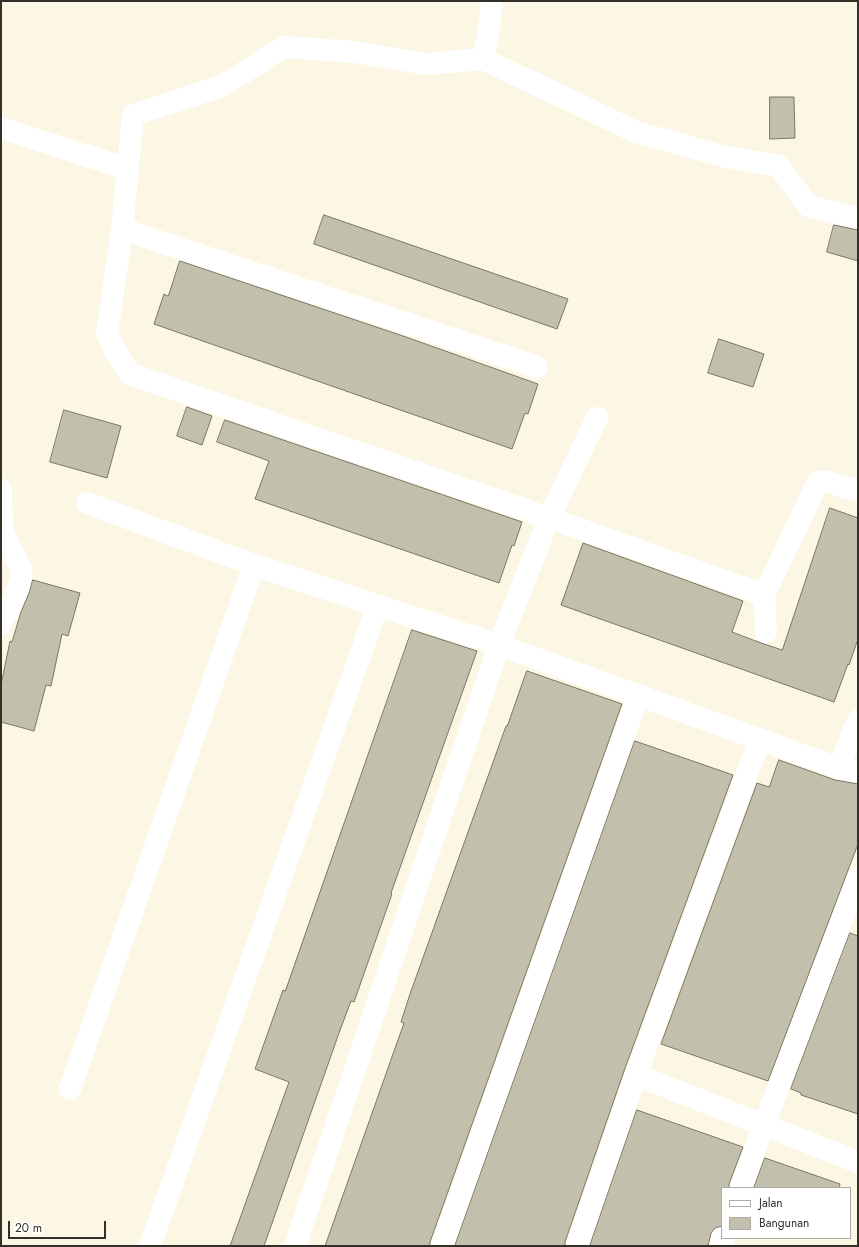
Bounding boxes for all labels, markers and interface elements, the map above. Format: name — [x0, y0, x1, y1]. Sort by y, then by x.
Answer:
legend — [721, 1187, 851, 1239]
text: Jalan — [759, 1194, 782, 1212]
scale bar — [10, 1213, 108, 1239]
text: Bangunan — [759, 1214, 809, 1232]
text: 20 m — [15, 1219, 42, 1237]

